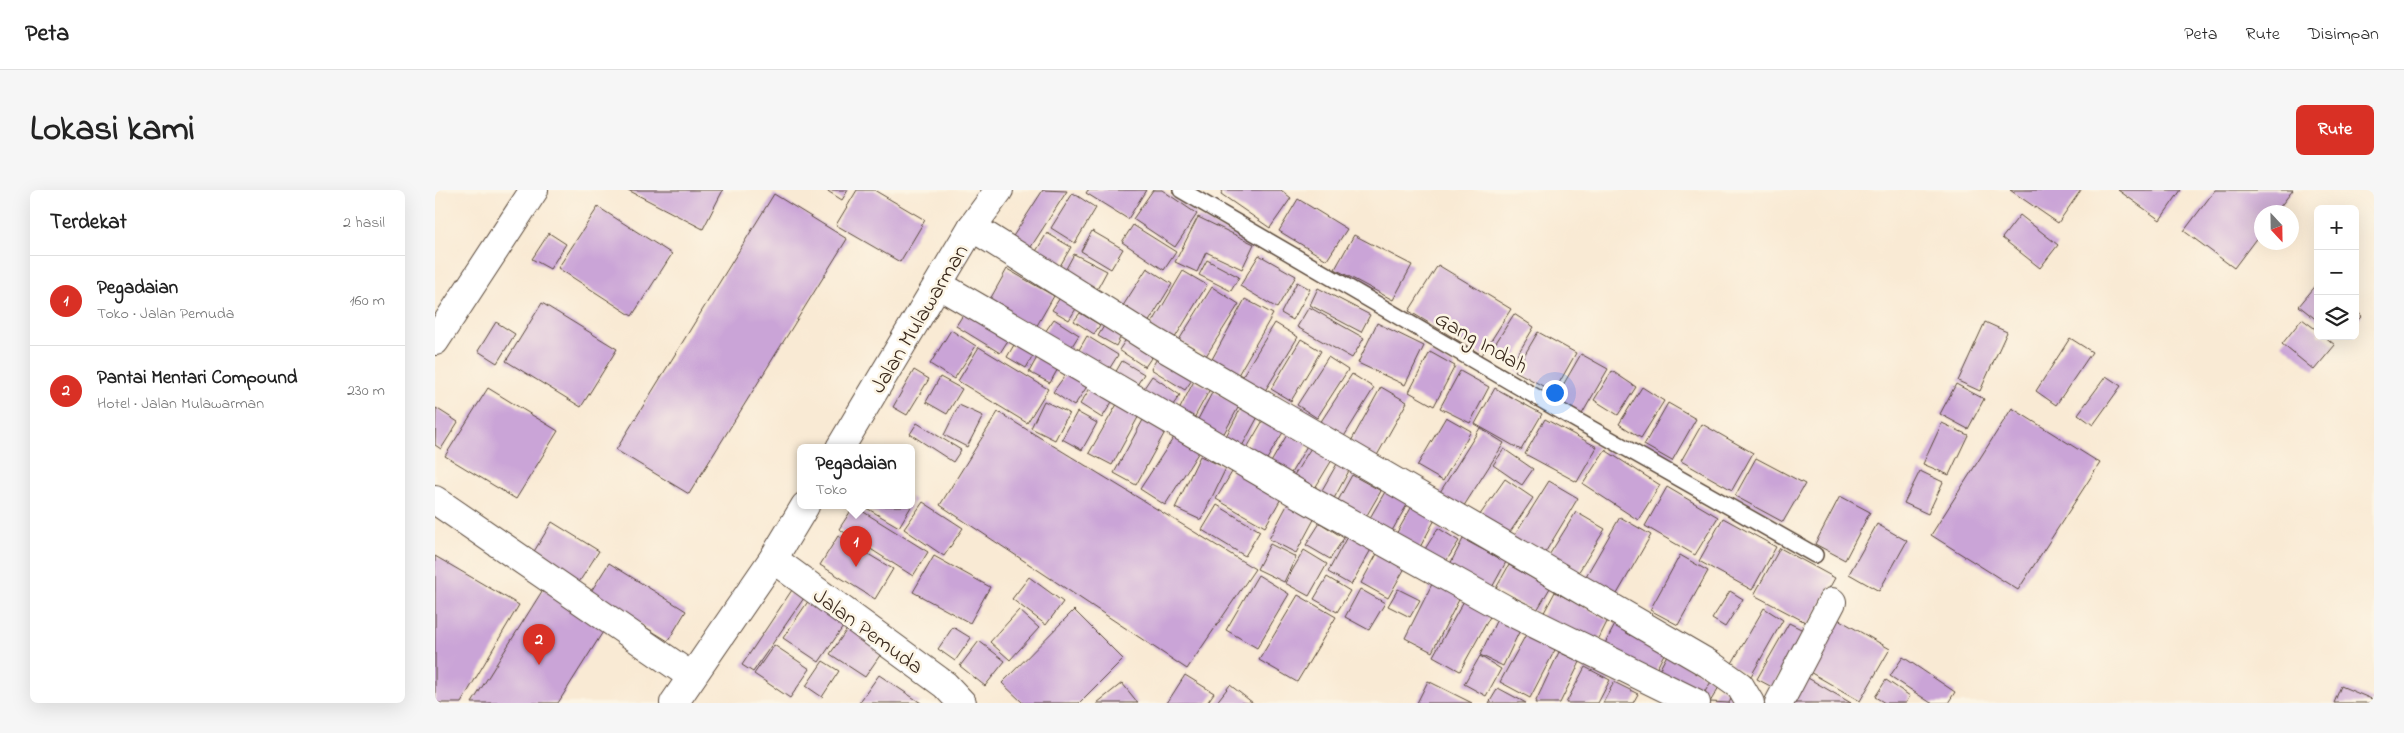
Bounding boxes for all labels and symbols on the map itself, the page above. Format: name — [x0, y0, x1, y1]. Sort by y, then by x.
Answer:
north arrow — [2254, 205, 2299, 250]
street label: Jalan Mulawarman — [863, 239, 978, 400]
street label: Gang Indah — [1428, 304, 1533, 384]
your location — [1542, 380, 1568, 406]
pin: 1 — [840, 526, 872, 567]
street label: Jalan Pemuda — [805, 581, 929, 683]
pin: 2 — [523, 624, 555, 665]

